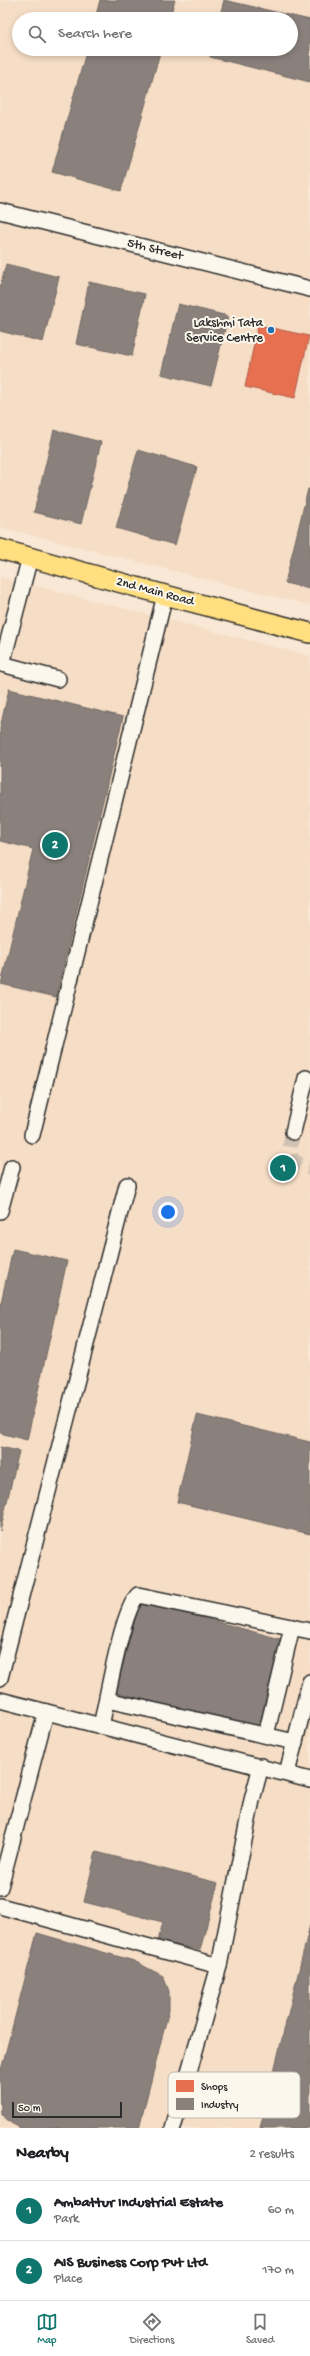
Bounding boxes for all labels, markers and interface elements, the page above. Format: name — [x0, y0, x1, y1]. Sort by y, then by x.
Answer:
search box — [12, 12, 298, 56]
icon: search — [26, 23, 48, 45]
text: Search here — [58, 25, 132, 43]
street label: 5th Street — [126, 236, 186, 265]
place label: Lakshmi Tata Service Centre — [186, 316, 264, 346]
marker: Lakshmi Tata Service Centre — [266, 325, 276, 335]
street label: 2nd Main Road — [114, 574, 197, 610]
pin: 2 — [42, 830, 68, 860]
pin: 1 — [270, 1153, 296, 1183]
your location — [158, 1202, 178, 1222]
legend — [168, 2072, 300, 2118]
text: Shops — [201, 2082, 228, 2094]
scale bar — [12, 2100, 122, 2119]
text: Industry — [201, 2100, 239, 2112]
text: 50 m — [18, 2103, 40, 2115]
text: Nearby — [16, 2144, 69, 2164]
text: 2 results — [249, 2147, 294, 2162]
text: Ambattur Industrial Estate — [54, 2194, 223, 2212]
text: 1 — [26, 2203, 32, 2218]
text: 60 m — [268, 2203, 294, 2218]
text: Park — [54, 2212, 79, 2227]
text: AIS Business Corp Pvt Ltd — [54, 2254, 207, 2272]
text: 2 — [26, 2263, 32, 2278]
text: 170 m — [262, 2263, 294, 2278]
text: Place — [54, 2272, 82, 2287]
tab: Map — [36, 2311, 58, 2347]
tab: Directions — [130, 2311, 174, 2347]
tab: Saved — [246, 2311, 274, 2347]

